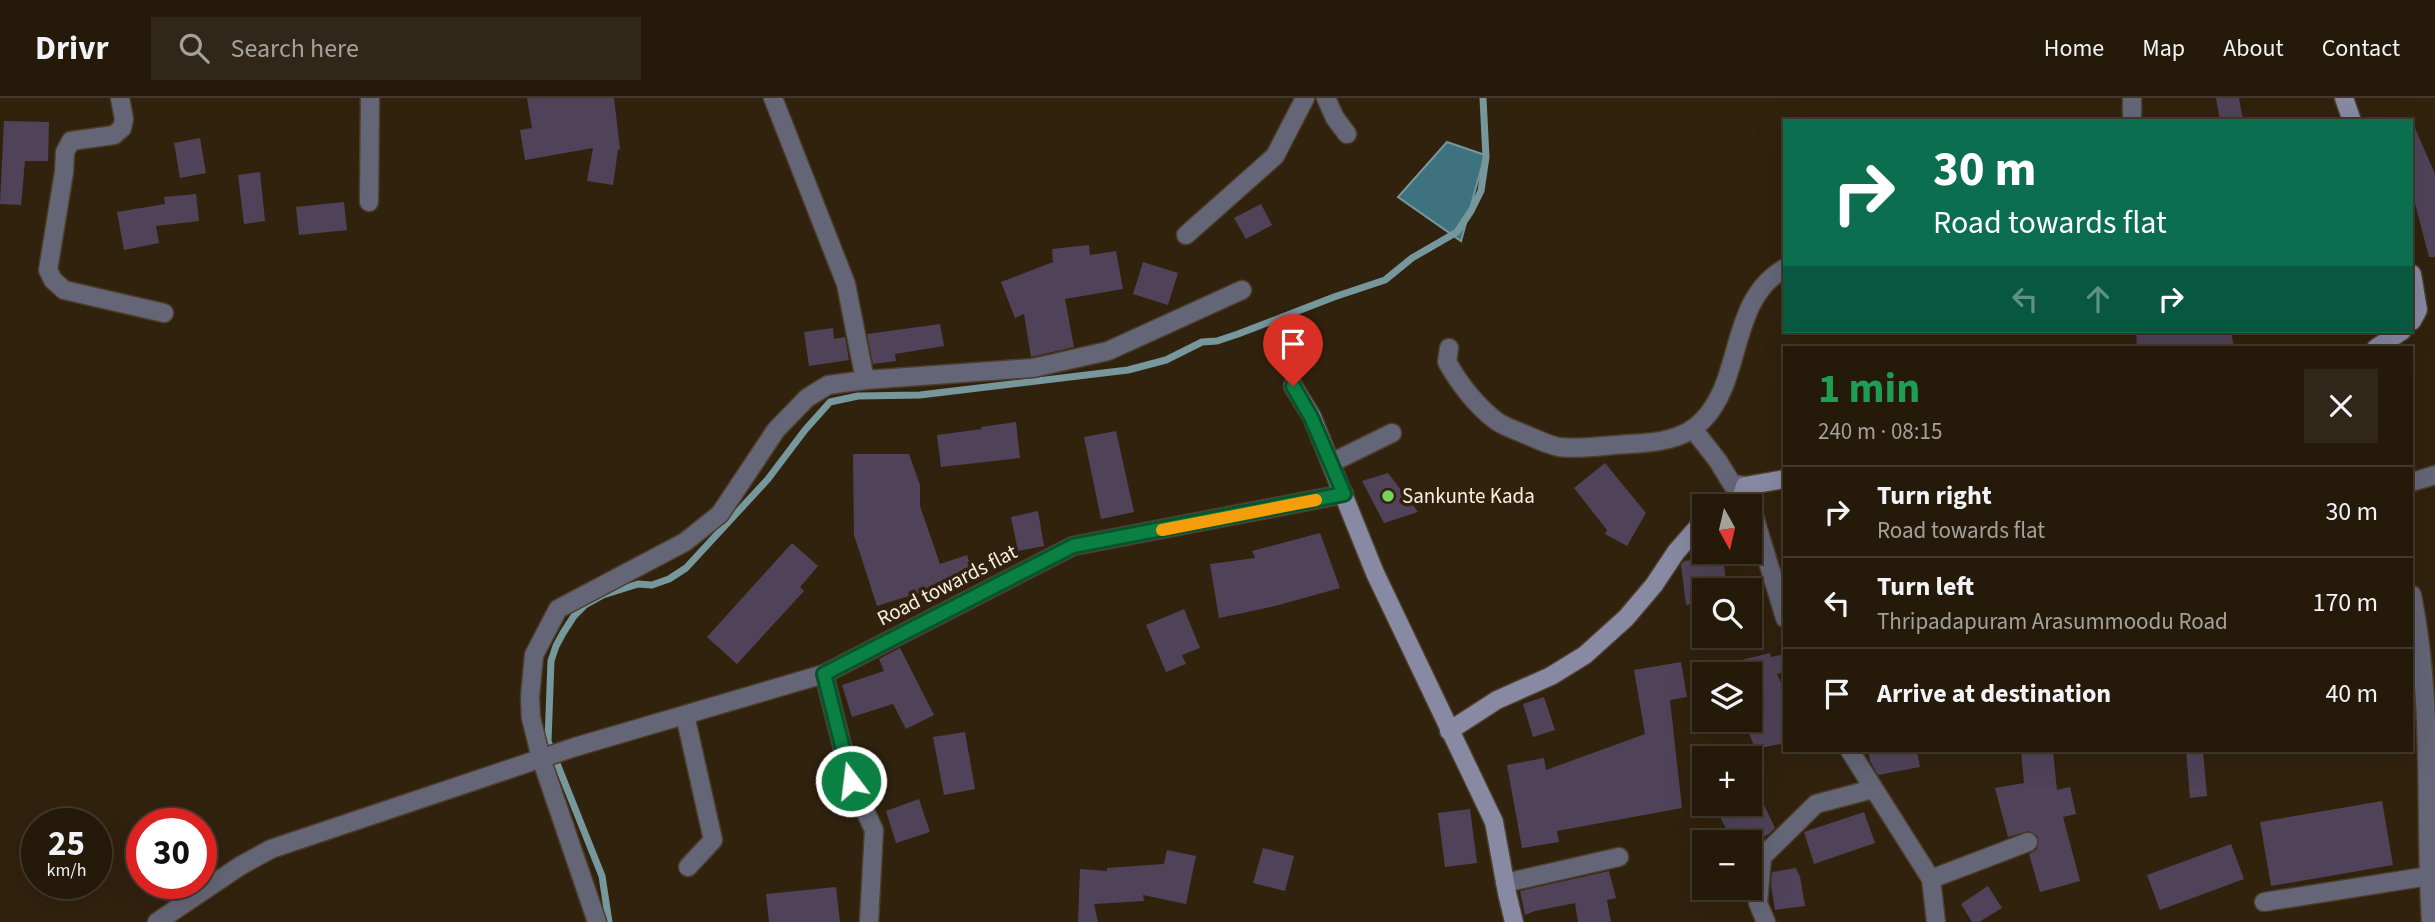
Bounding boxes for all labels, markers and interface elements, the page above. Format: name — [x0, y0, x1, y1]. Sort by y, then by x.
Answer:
search box — [151, 17, 641, 80]
text: Drivr — [35, 25, 109, 72]
icon: search — [175, 29, 213, 67]
text: Search here — [231, 30, 359, 67]
text: Home — [2044, 31, 2104, 66]
text: Map — [2142, 31, 2185, 66]
text: About — [2223, 31, 2284, 66]
text: Contact — [2322, 31, 2400, 66]
text: 30 m — [1933, 135, 2037, 205]
icon: right — [1818, 147, 1909, 238]
text: Road towards flat — [1933, 200, 2167, 246]
icon: left — [2006, 280, 2044, 318]
icon: ahead — [2079, 280, 2117, 318]
icon: right — [2152, 280, 2190, 318]
pin — [1263, 314, 1323, 386]
icon: arrive — [1274, 325, 1312, 363]
text: 1 min — [1818, 359, 1920, 419]
button: close — [2304, 369, 2378, 443]
text: 240 m · 08:15 — [1818, 415, 1942, 448]
text: Turn right — [1877, 477, 1992, 514]
place label: Sankunte Kada — [1402, 481, 1535, 511]
marker: Sankunte Kada — [1380, 488, 1396, 504]
icon: right — [1818, 493, 1856, 531]
text: 30 m — [2325, 493, 2378, 530]
north arrow — [1692, 494, 1762, 564]
map controls — [1692, 494, 1762, 900]
text: Road towards flat — [1877, 514, 2045, 547]
street label: Road towards flat — [872, 537, 1022, 633]
text: Turn left — [1877, 568, 1974, 605]
button: search — [1692, 578, 1762, 648]
icon: left — [1818, 584, 1856, 622]
text: 170 m — [2312, 584, 2378, 621]
text: Thripadapuram Arasummoodu Road — [1877, 605, 2228, 638]
button: layers — [1692, 662, 1762, 732]
icon: arrive — [1818, 675, 1856, 713]
text: Arrive at destination — [1877, 675, 2111, 712]
text: 40 m — [2325, 675, 2378, 712]
position arrow — [814, 744, 888, 818]
button: + — [1692, 746, 1762, 816]
speed limit sign: 30 — [126, 808, 217, 899]
text: 25 — [48, 819, 85, 869]
button: − — [1692, 830, 1762, 900]
text: km/h — [47, 858, 86, 883]

